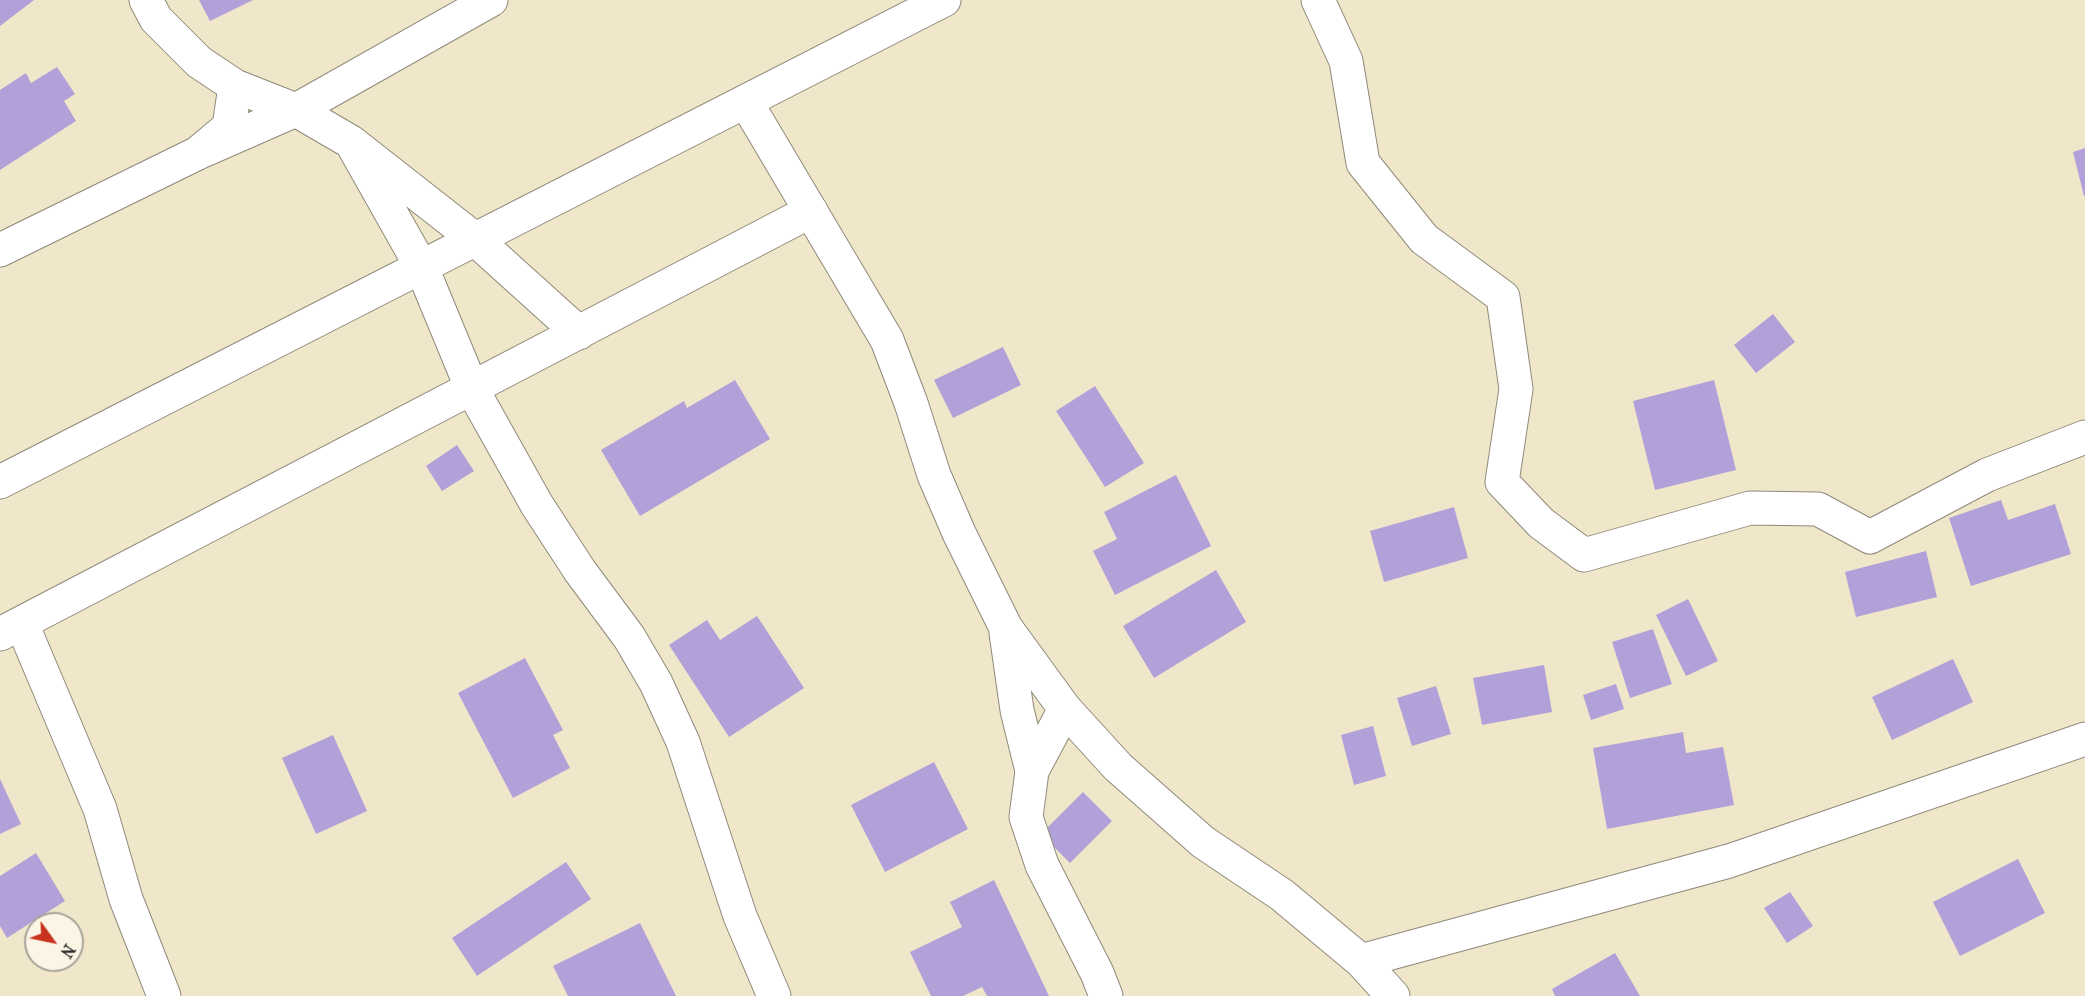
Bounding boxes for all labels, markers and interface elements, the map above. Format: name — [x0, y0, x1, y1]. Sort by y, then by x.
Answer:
north arrow — [24, 912, 84, 972]
text: N — [57, 941, 79, 961]

